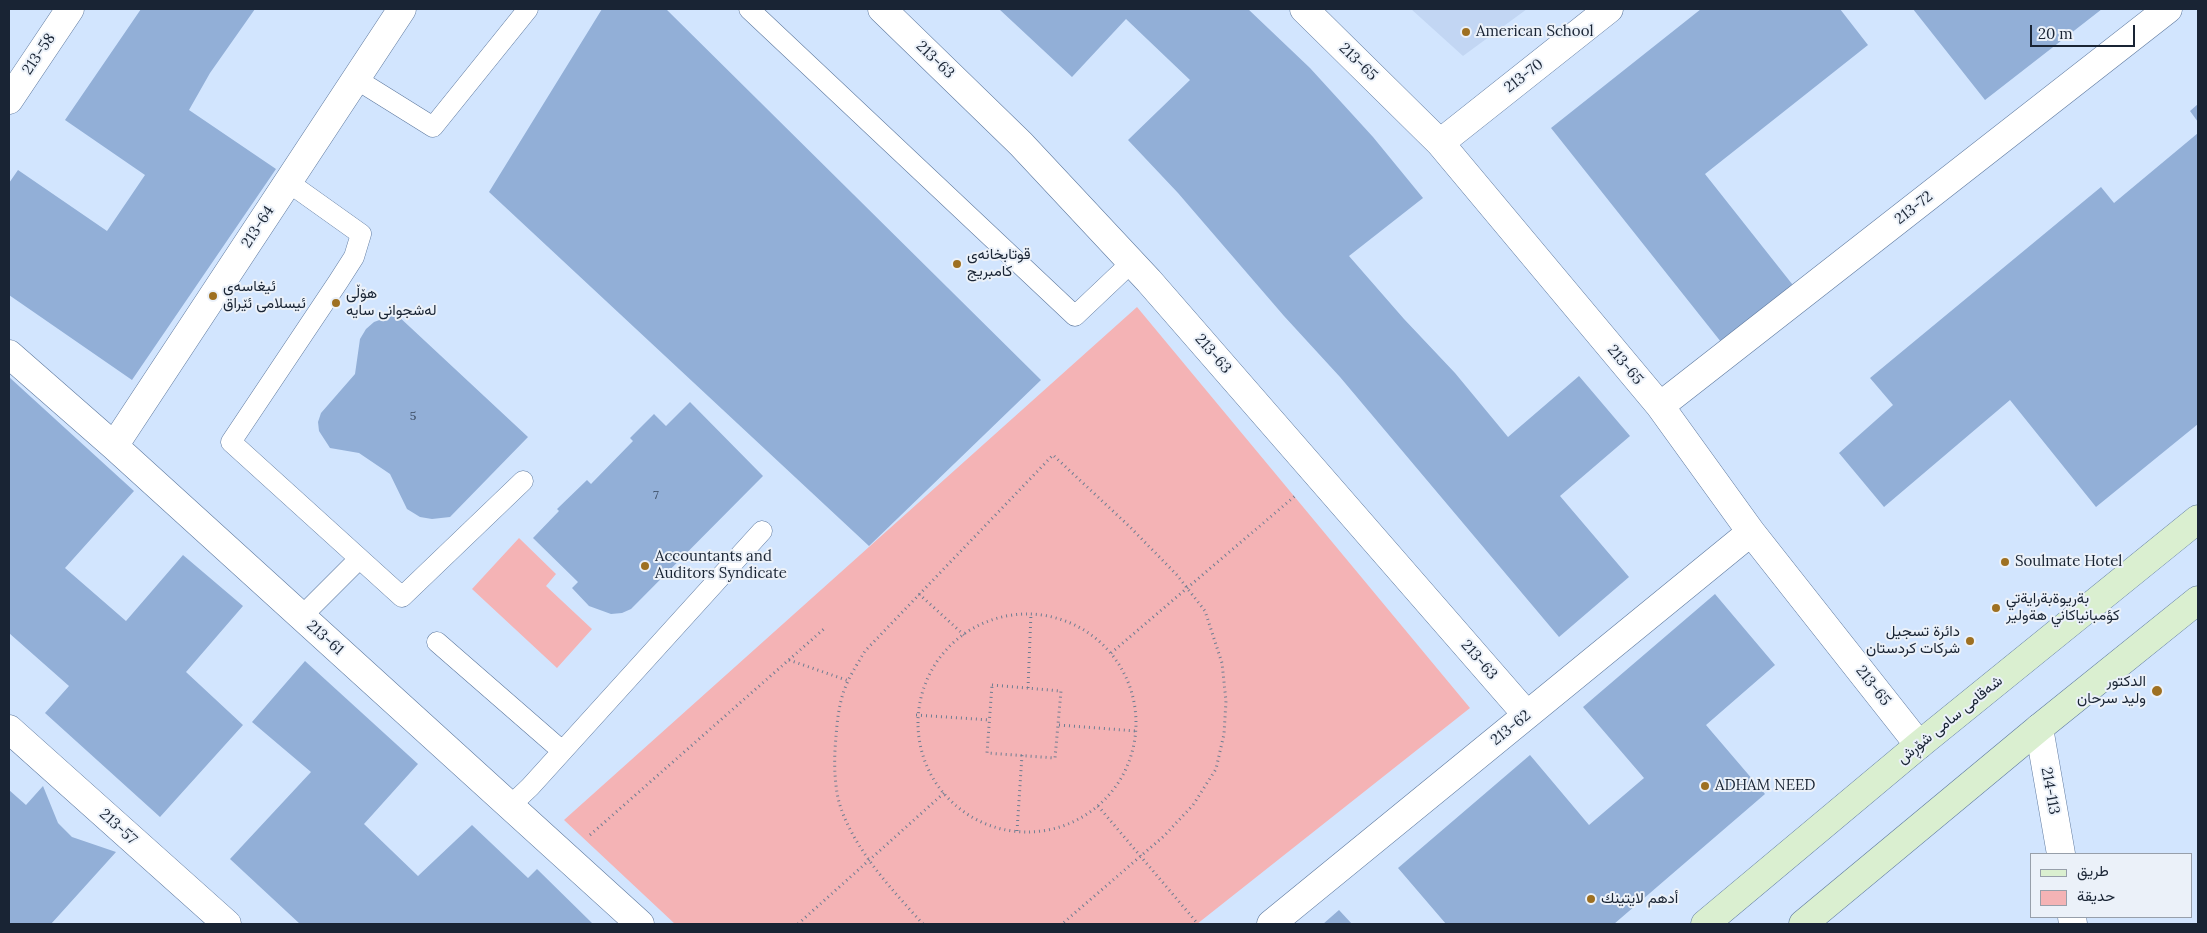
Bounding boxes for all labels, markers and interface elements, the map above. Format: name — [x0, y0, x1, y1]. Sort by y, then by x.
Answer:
scale bar — [2032, 15, 2137, 47]
place label: American School — [1476, 23, 1593, 41]
text: 20 m — [2038, 24, 2073, 43]
marker: American School — [1460, 26, 1472, 38]
street label: 213-58 — [19, 30, 59, 78]
street label: 213-63 — [912, 37, 958, 83]
street label: 213-65 — [1335, 40, 1381, 84]
street label: 213-70 — [1501, 55, 1547, 97]
street label: 213-72 — [1891, 188, 1937, 228]
street label: 213-64 — [238, 203, 278, 251]
place label: قوتابخانەی کامبریج — [967, 246, 1031, 281]
marker: قوتابخانەی کامبریج — [951, 258, 963, 270]
place label: ئیغاسەی ئیسلامی ئێراق — [223, 278, 306, 313]
place label: هۆڵی لەشجوانی سایە — [346, 285, 436, 320]
marker: ئیغاسەی ئیسلامی ئێراق — [207, 290, 219, 302]
marker: هۆڵی لەشجوانی سایە — [330, 297, 342, 309]
street label: 213-63 — [1191, 331, 1235, 377]
street label: 213-65 — [1603, 342, 1647, 388]
house number: 5 — [410, 410, 416, 424]
house number: 7 — [653, 489, 659, 503]
place label: Accountants and Auditors Syndicate — [655, 548, 787, 583]
place label: Soulmate Hotel — [2015, 553, 2122, 571]
marker: Soulmate Hotel — [1999, 556, 2011, 568]
marker: Accountants and Auditors Syndicate — [639, 560, 651, 572]
place label: بةريوةبةرايةتي كؤمبانياكاني هةولير — [2006, 590, 2120, 625]
marker: بةريوةبةرايةتي كؤمبانياكاني هةولير — [1990, 602, 2002, 614]
street label: 213-61 — [303, 617, 347, 659]
place label: دائرة تسجيل شركات كردستان — [1866, 623, 1960, 658]
marker: دائرة تسجيل شركات كردستان — [1964, 635, 1976, 647]
street label: 213-63 — [1457, 637, 1501, 683]
street label: 213-65 — [1852, 662, 1894, 710]
street label: شەقامی سامی شۆڕش — [1894, 672, 2006, 768]
place label: الدكتور وليد سرحان — [2077, 673, 2146, 708]
marker: الدكتور وليد سرحان — [2150, 684, 2164, 698]
street label: 213-62 — [1487, 707, 1535, 749]
street label: 214-113 — [2037, 766, 2063, 816]
place label: ADHAM NEED — [1715, 777, 1815, 795]
marker: ADHAM NEED — [1699, 780, 1711, 792]
street label: 213-57 — [96, 805, 140, 849]
legend — [2030, 853, 2192, 918]
text: طريق — [2077, 861, 2109, 880]
text: حديقة — [2077, 886, 2115, 905]
place label: أدهم لايتينك — [1601, 890, 1678, 908]
marker: أدهم لايتينك — [1585, 893, 1597, 905]

